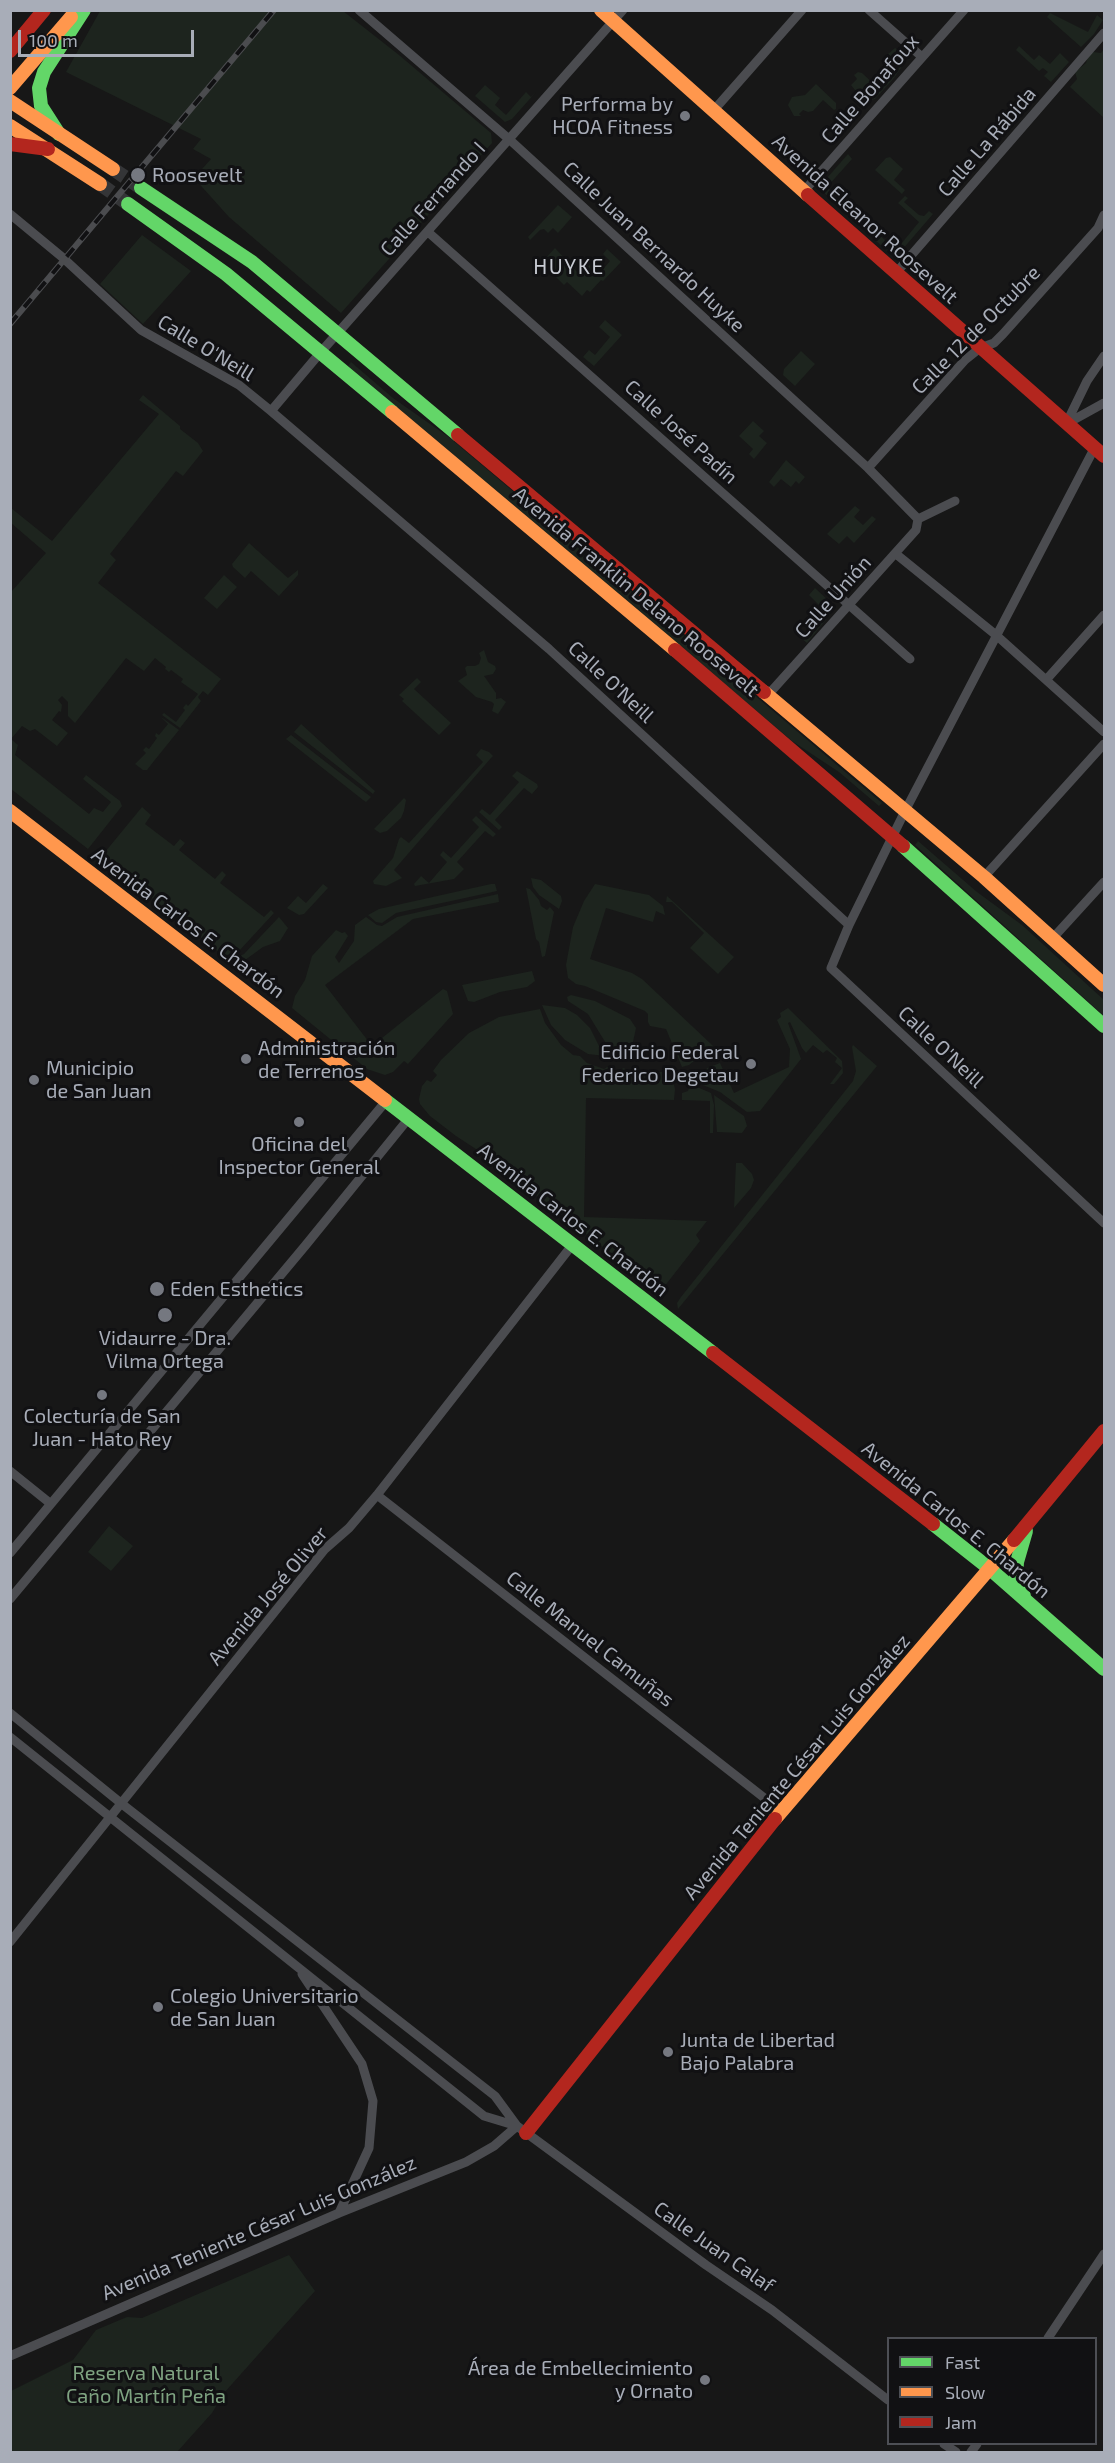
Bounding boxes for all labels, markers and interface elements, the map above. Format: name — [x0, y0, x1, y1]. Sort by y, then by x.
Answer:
scale bar — [21, 18, 196, 56]
text: 100 m — [29, 29, 78, 51]
street label: Calle Bonafoux — [816, 30, 924, 148]
street label: Calle La Rábida — [933, 82, 1041, 202]
place label: Performa by HCOA Fitness — [552, 92, 673, 139]
marker: Performa by HCOA Fitness — [678, 109, 692, 123]
street label: Avenida Eleanor Roosevelt — [767, 129, 963, 309]
street label: Calle Fernando I — [375, 137, 491, 261]
street label: Calle Juan Bernardo Huyke — [558, 157, 750, 337]
place label: Roosevelt — [152, 163, 242, 187]
marker: Roosevelt — [129, 166, 147, 184]
district label: HUYKE — [533, 254, 605, 280]
street label: Calle 12 de Octubre — [907, 261, 1045, 399]
street label: Calle O'Neill — [153, 310, 259, 386]
street label: Calle José Padín — [620, 375, 742, 489]
street label: Avenida Franklin Delano Roosevelt — [508, 482, 764, 702]
street label: Calle Unión — [790, 551, 876, 643]
street label: Calle O'Neill — [563, 636, 659, 728]
street label: Avenida Carlos E. Chardón — [87, 843, 289, 1003]
street label: Calle O'Neill — [893, 1001, 989, 1093]
place label: Administración de Terrenos — [258, 1036, 395, 1083]
place label: Edificio Federal Federico Degetau — [581, 1040, 739, 1087]
marker: Administración de Terrenos — [239, 1052, 253, 1066]
place label: Municipio de San Juan — [46, 1056, 152, 1103]
marker: Edificio Federal Federico Degetau — [744, 1057, 758, 1071]
marker: Municipio de San Juan — [27, 1073, 41, 1087]
marker: Oficina del Inspector General — [292, 1115, 306, 1129]
place label: Oficina del Inspector General — [218, 1132, 380, 1179]
street label: Avenida Carlos E. Chardón — [473, 1138, 673, 1302]
place label: Eden Esthetics — [170, 1277, 303, 1301]
marker: Eden Esthetics — [148, 1280, 166, 1298]
marker: Vidaurre - Dra. Vilma Ortega — [156, 1306, 174, 1324]
place label: Vidaurre - Dra. Vilma Ortega — [99, 1326, 231, 1373]
marker: Colecturía de San Juan - Hato Rey — [95, 1388, 109, 1402]
place label: Colecturía de San Juan - Hato Rey — [23, 1404, 181, 1451]
street label: Avenida Carlos E. Chardón — [857, 1437, 1055, 1603]
street label: Avenida José Oliver — [203, 1522, 333, 1670]
street label: Calle Manuel Camuñas — [501, 1566, 679, 1712]
street label: Avenida Teniente César Luis González — [679, 1629, 915, 1905]
place label: Colegio Universitario de San Juan — [170, 1984, 359, 2031]
marker: Colegio Universitario de San Juan — [151, 2000, 165, 2014]
place label: Junta de Libertad Bajo Palabra — [680, 2028, 835, 2075]
marker: Junta de Libertad Bajo Palabra — [661, 2045, 675, 2059]
street label: Avenida Teniente César Luis González — [98, 2151, 420, 2305]
street label: Calle Juan Calaf — [649, 2197, 779, 2297]
legend — [887, 2337, 1097, 2445]
text: Fast — [945, 2351, 980, 2373]
place label: Área de Embellecimiento y Ornato — [468, 2356, 693, 2403]
park label: Reserva Natural Caño Martín Peña — [66, 2361, 226, 2408]
marker: Área de Embellecimiento y Ornato — [698, 2373, 712, 2387]
text: Slow — [945, 2381, 985, 2403]
text: Jam — [945, 2411, 977, 2433]

